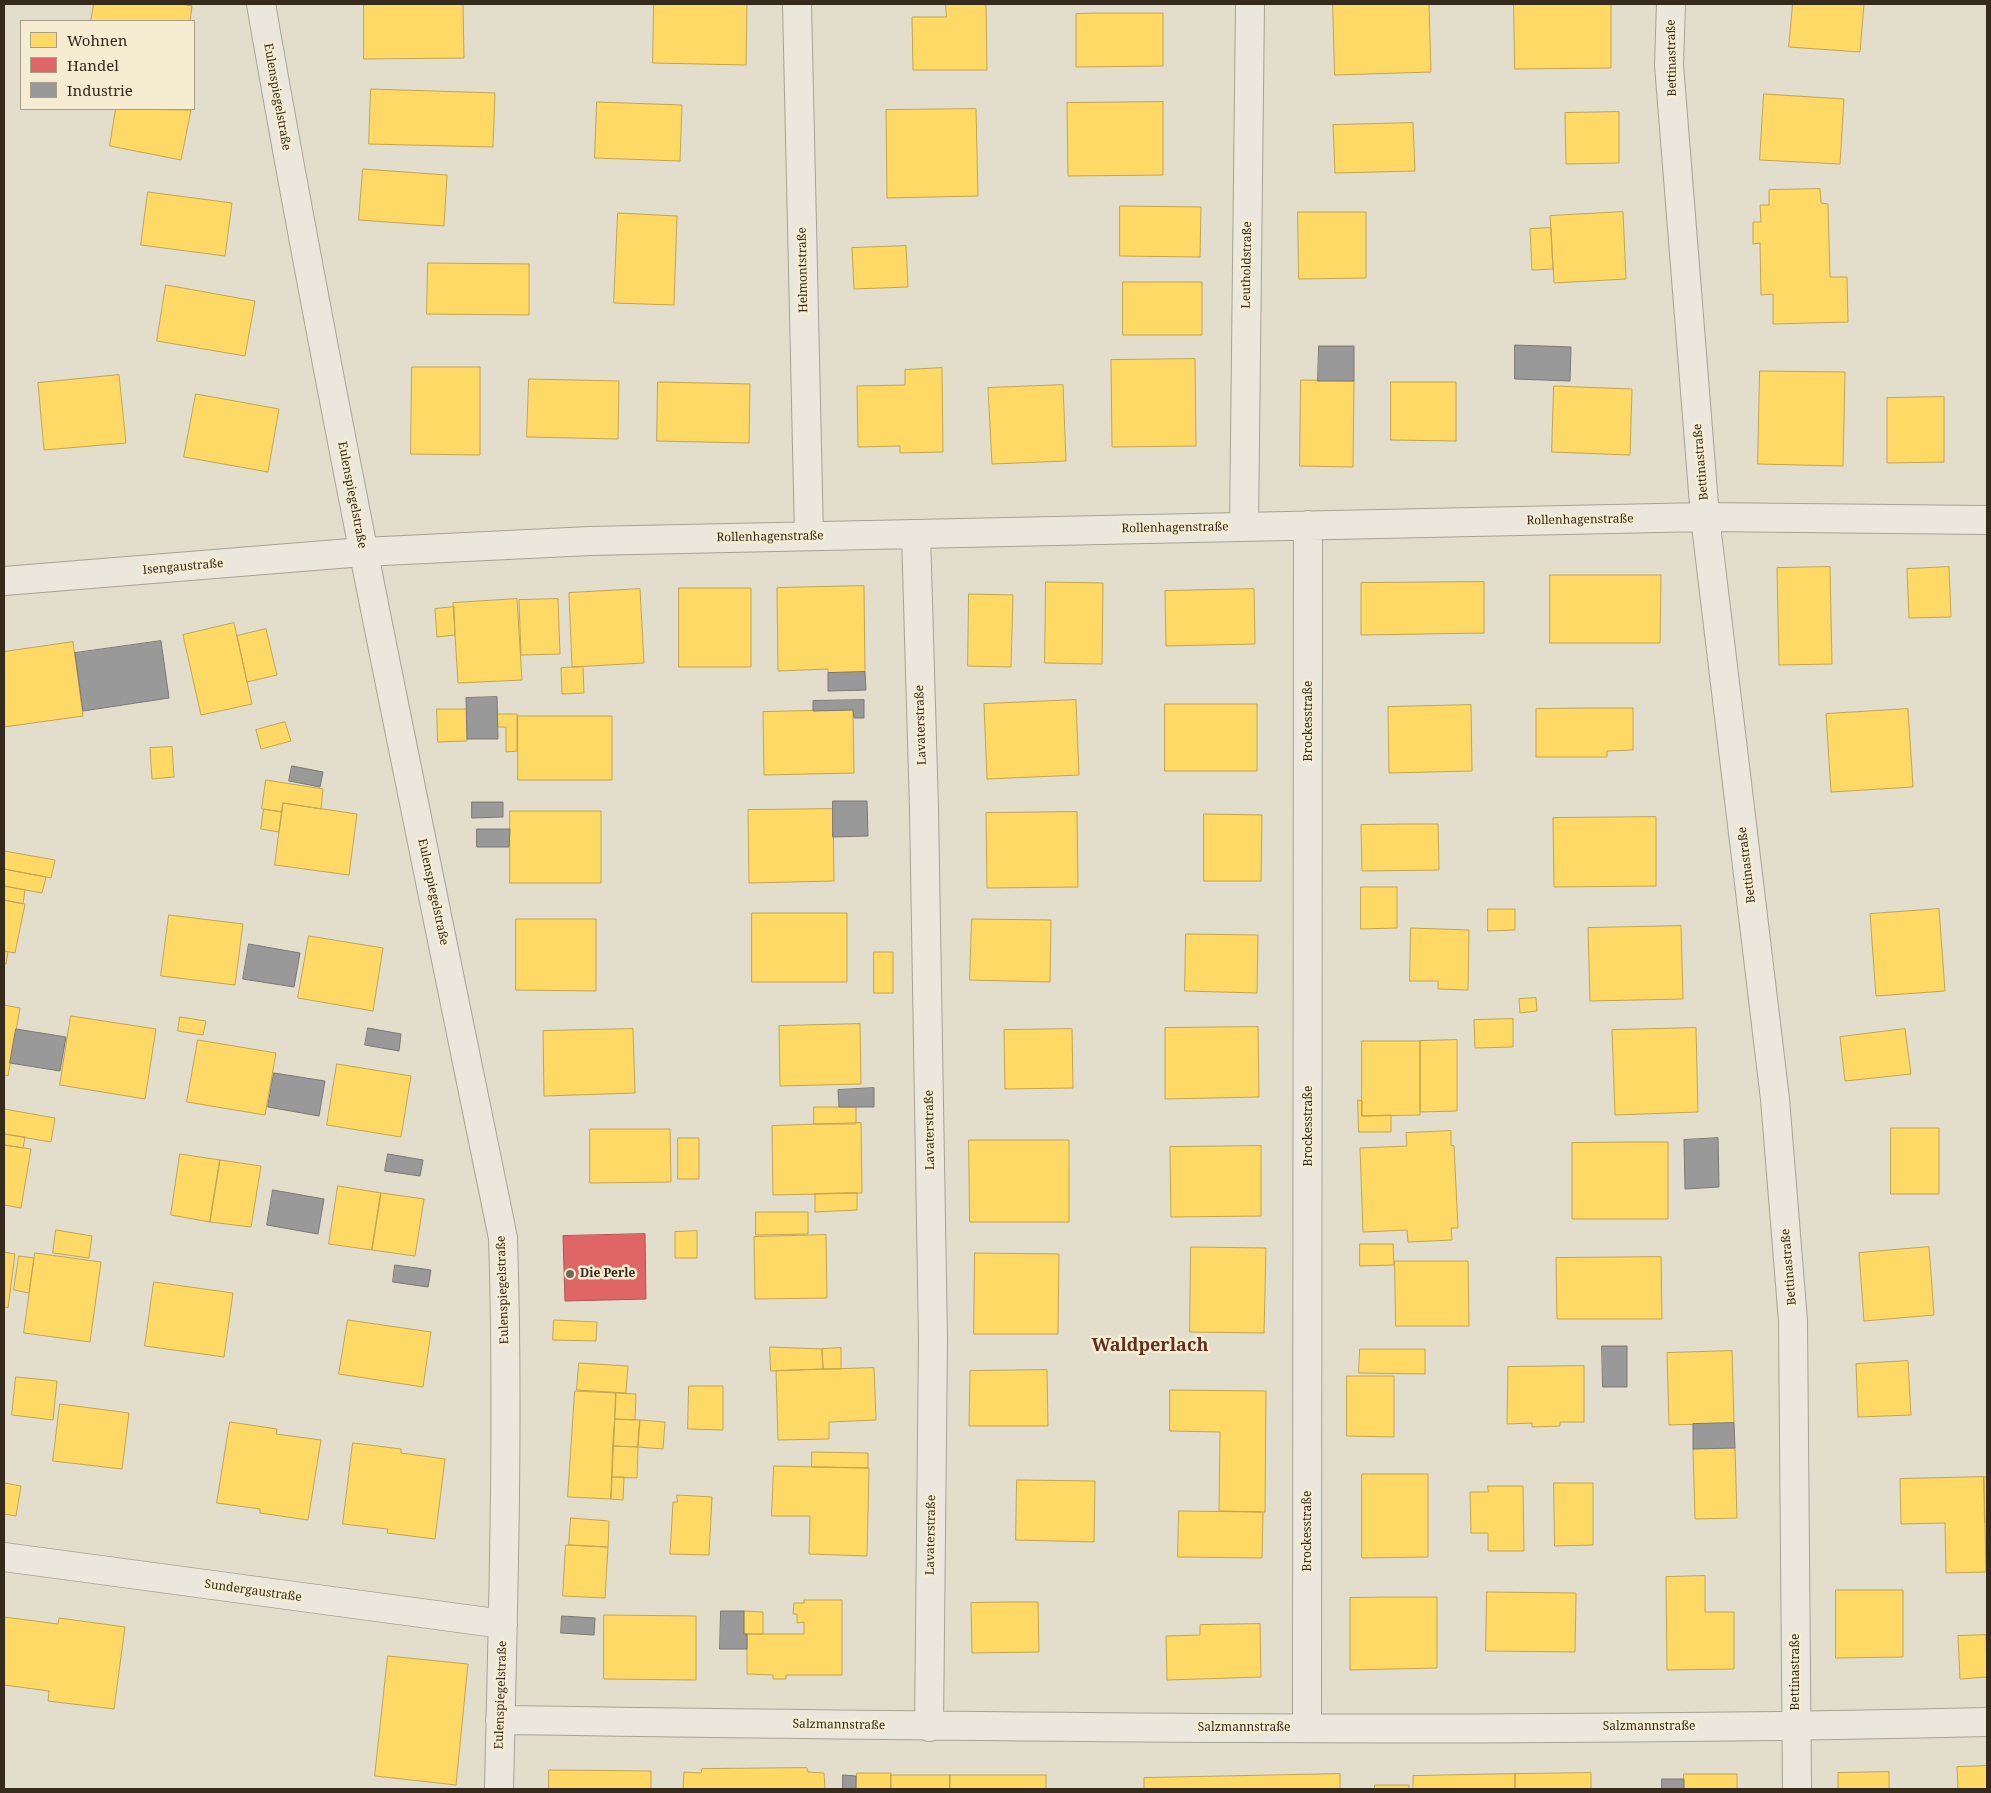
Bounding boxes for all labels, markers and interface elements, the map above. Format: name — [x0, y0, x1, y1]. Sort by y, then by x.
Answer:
street label: Bettinastraße — [1664, 19, 1680, 97]
legend — [20, 20, 195, 110]
text: Wohnen — [67, 30, 127, 50]
street label: Eulenspiegelstraße — [260, 42, 294, 152]
text: Handel — [67, 55, 119, 75]
text: Industrie — [67, 80, 133, 100]
street label: Leutholdstraße — [1239, 221, 1255, 309]
street label: Helmontstraße — [795, 227, 811, 313]
street label: Bettinastraße — [1690, 423, 1712, 501]
street label: Eulenspiegelstraße — [335, 440, 369, 550]
street label: Rollenhagenstraße — [1526, 512, 1634, 528]
street label: Rollenhagenstraße — [1121, 520, 1229, 536]
street label: Rollenhagenstraße — [716, 529, 824, 545]
street label: Isengaustraße — [142, 556, 224, 578]
street label: Brockesstraße — [1302, 681, 1316, 761]
street label: Lavaterstraße — [912, 685, 930, 765]
street label: Bettinastraße — [1735, 826, 1759, 904]
street label: Eulenspiegelstraße — [415, 837, 451, 947]
street label: Brockesstraße — [1302, 1086, 1316, 1166]
street label: Lavaterstraße — [922, 1090, 938, 1170]
street label: Bettinastraße — [1778, 1228, 1800, 1306]
street label: Eulenspiegelstraße — [494, 1235, 512, 1345]
place label: Die Perle — [580, 1267, 635, 1281]
marker: Die Perle — [564, 1268, 576, 1280]
district label: Waldperlach — [1092, 1335, 1208, 1357]
street label: Brockesstraße — [1301, 1491, 1315, 1571]
street label: Lavaterstraße — [923, 1495, 939, 1575]
street label: Sundergaustraße — [203, 1577, 303, 1605]
street label: Bettinastraße — [1789, 1633, 1803, 1711]
street label: Eulenspiegelstraße — [492, 1640, 510, 1750]
street label: Salzmannstraße — [793, 1717, 885, 1733]
street label: Salzmannstraße — [1603, 1720, 1695, 1734]
street label: Salzmannstraße — [1198, 1721, 1290, 1735]

